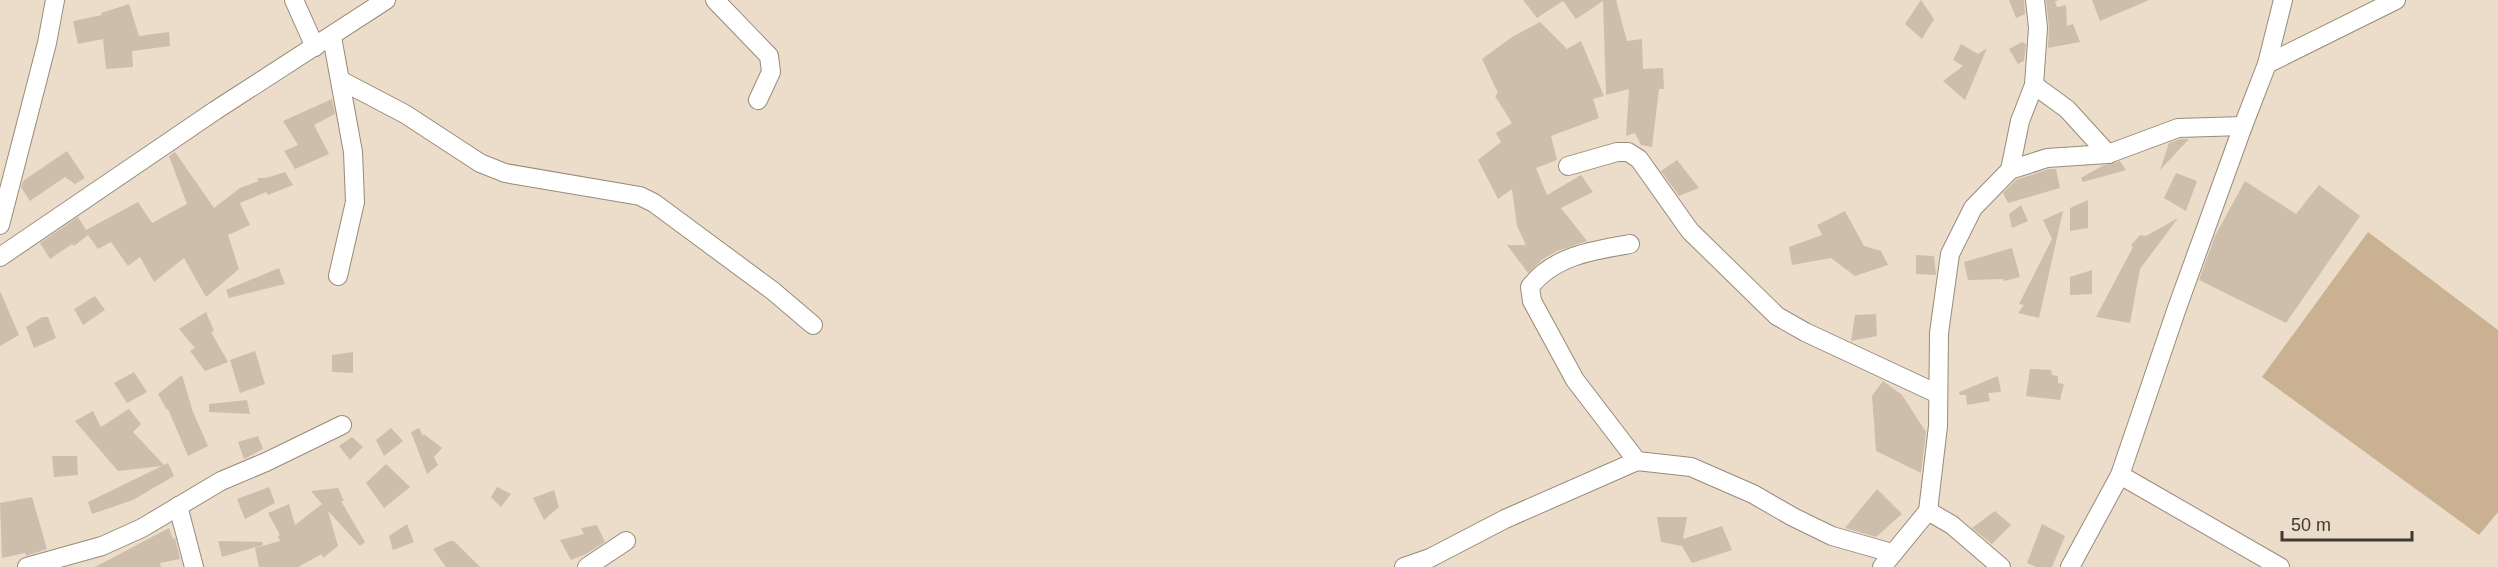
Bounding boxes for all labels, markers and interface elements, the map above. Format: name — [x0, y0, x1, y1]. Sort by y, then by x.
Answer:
scale bar — [2282, 504, 2412, 542]
text: 50 m — [2291, 515, 2331, 535]

